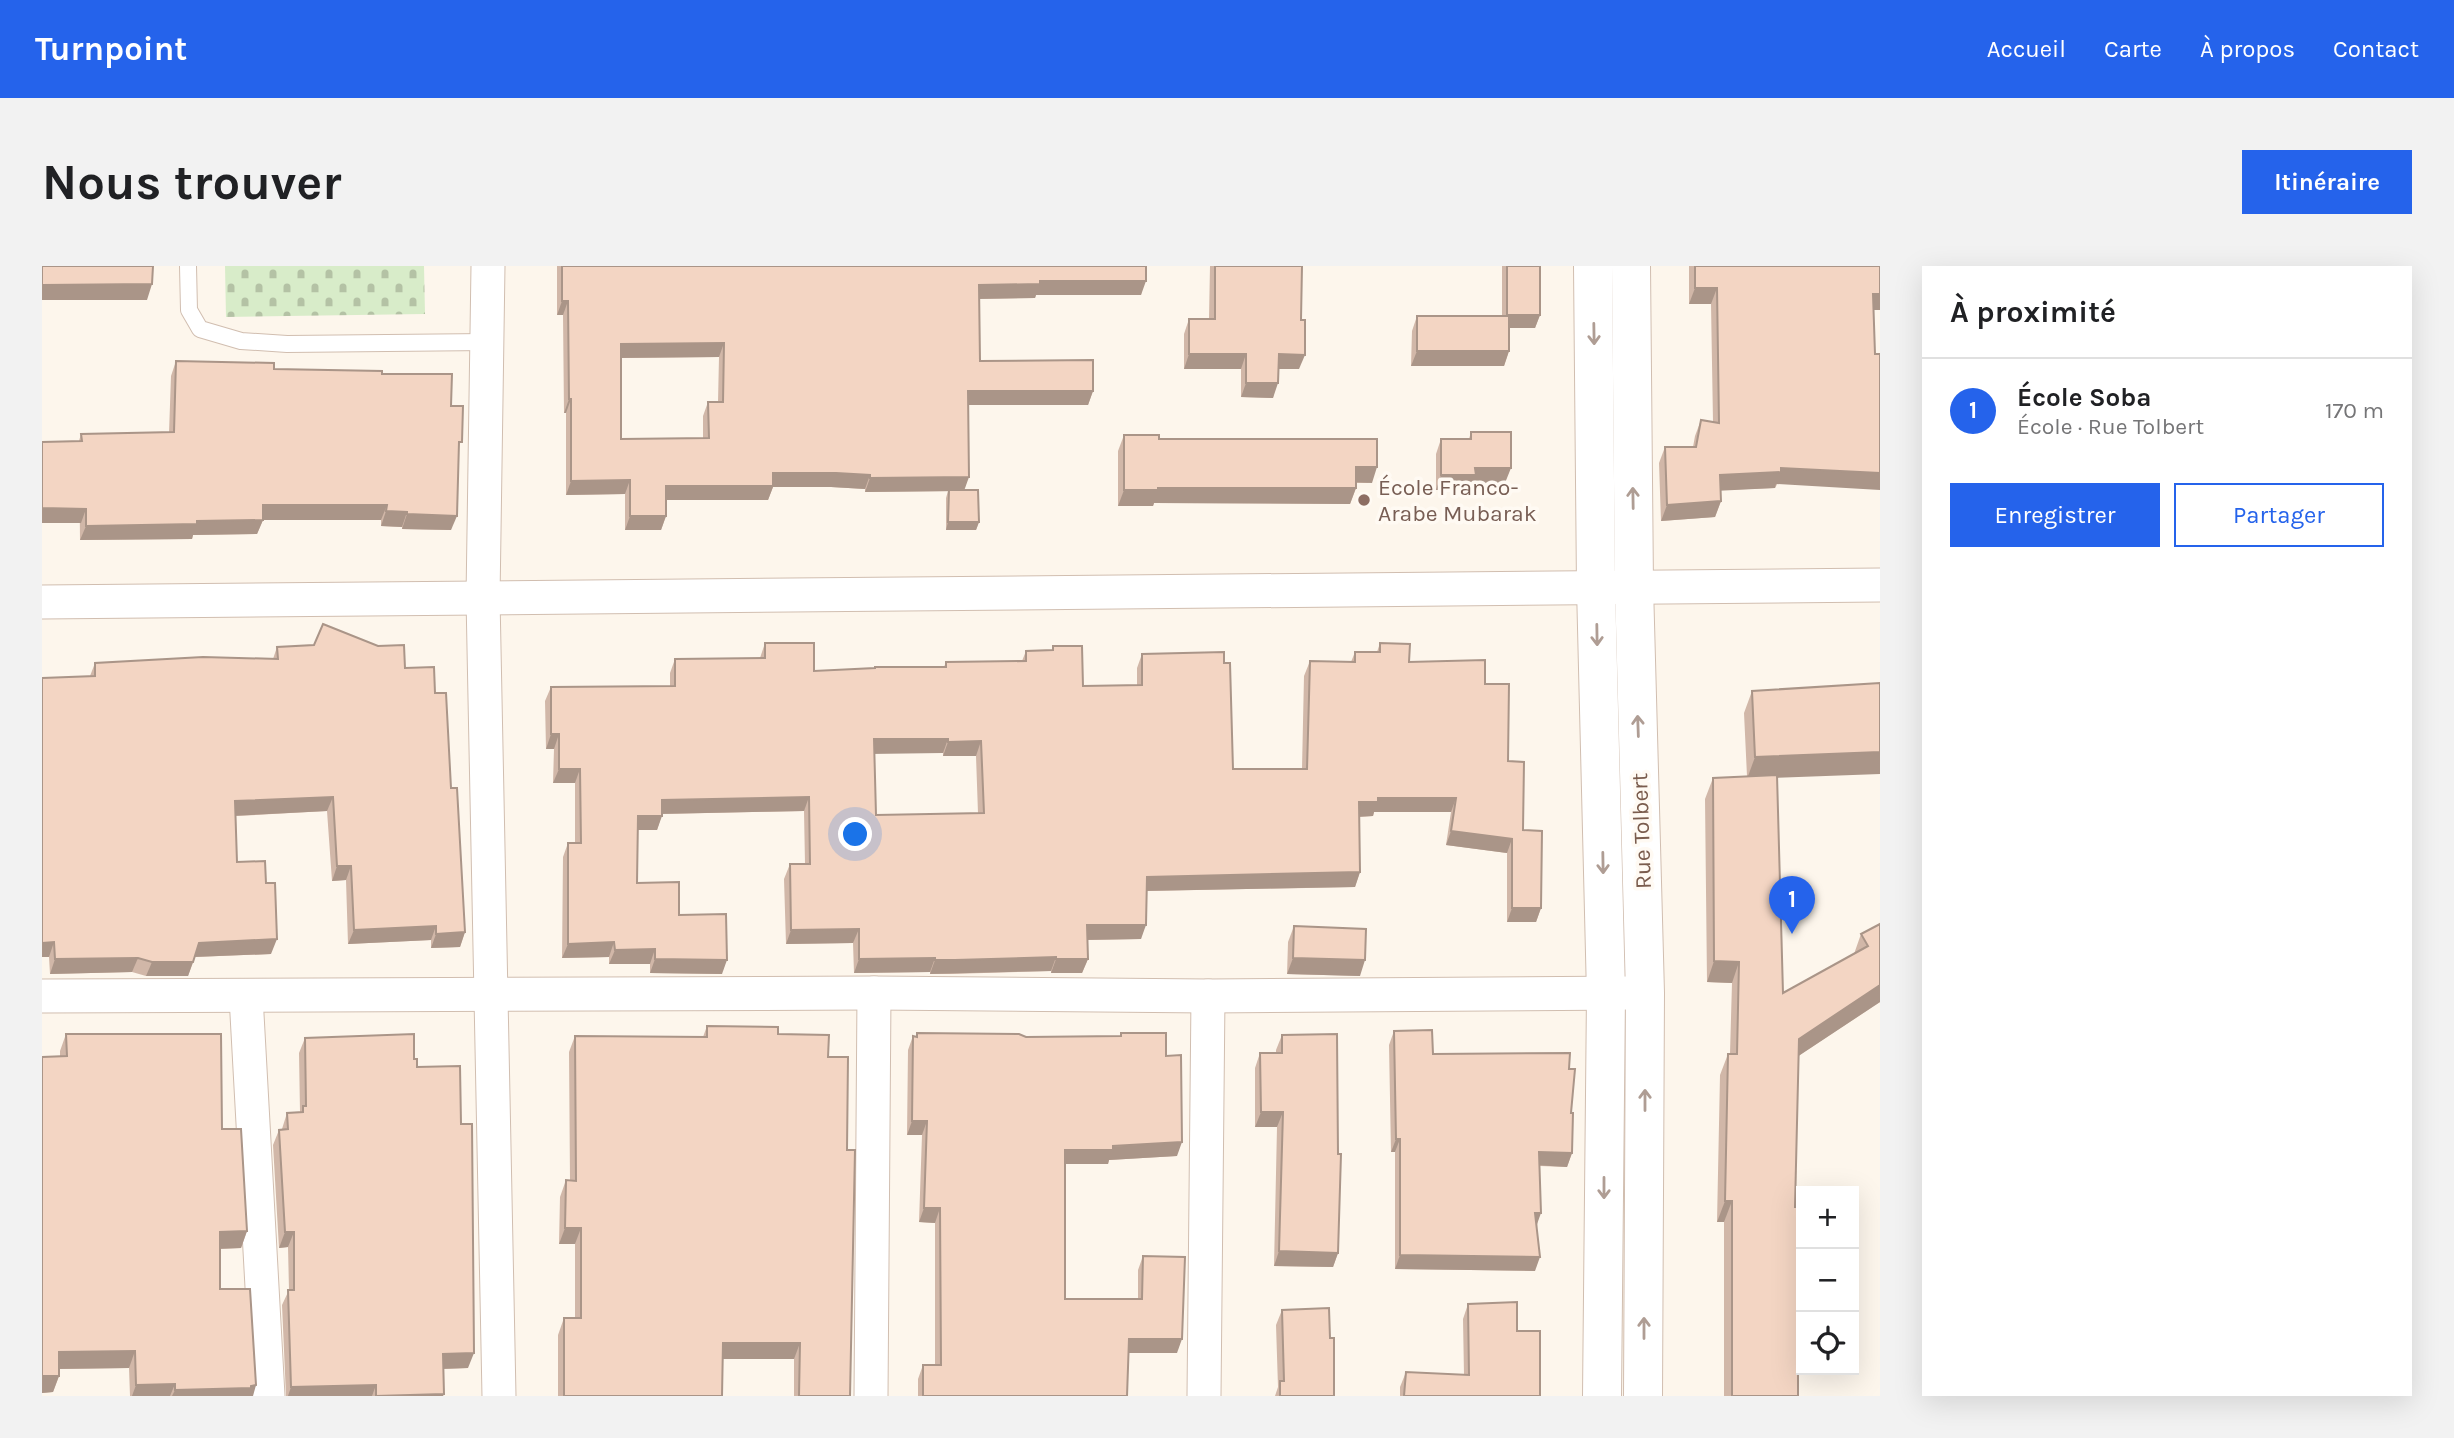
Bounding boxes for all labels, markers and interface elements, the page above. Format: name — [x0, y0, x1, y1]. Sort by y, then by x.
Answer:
text: Turnpoint — [35, 30, 187, 68]
text: Accueil — [1987, 35, 2066, 63]
text: Carte — [2104, 35, 2162, 63]
text: À propos — [2200, 35, 2295, 63]
text: Contact — [2333, 35, 2419, 63]
button: Itinéraire — [2242, 150, 2412, 214]
text: Nous trouver — [42, 154, 342, 211]
text: À proximité — [1950, 294, 2116, 330]
one-way arrow — [1587, 322, 1600, 345]
text: École Soba — [2017, 382, 2151, 413]
text: 1 — [1969, 397, 1977, 424]
text: 170 m — [2325, 397, 2384, 424]
text: École · Rue Tolbert — [2017, 413, 2204, 440]
place label: École Franco- Arabe Mubarak — [1378, 474, 1537, 527]
button: Enregistrer — [1950, 483, 2160, 547]
button: Partager — [2174, 483, 2384, 547]
one-way arrow — [1626, 487, 1640, 510]
marker: École Franco- Arabe Mubarak — [1356, 492, 1372, 508]
one-way arrow — [1590, 623, 1604, 646]
one-way arrow — [1631, 715, 1645, 738]
street label: Rue Tolbert — [1626, 772, 1657, 890]
your location — [838, 817, 872, 851]
one-way arrow — [1596, 851, 1609, 874]
pin: 1 — [1769, 876, 1815, 934]
one-way arrow — [1638, 1089, 1652, 1112]
one-way arrow — [1597, 1176, 1611, 1199]
map controls — [1796, 1186, 1859, 1375]
button: + — [1796, 1186, 1859, 1249]
button: − — [1796, 1249, 1859, 1312]
button: locate — [1796, 1312, 1859, 1375]
one-way arrow — [1637, 1317, 1651, 1340]

